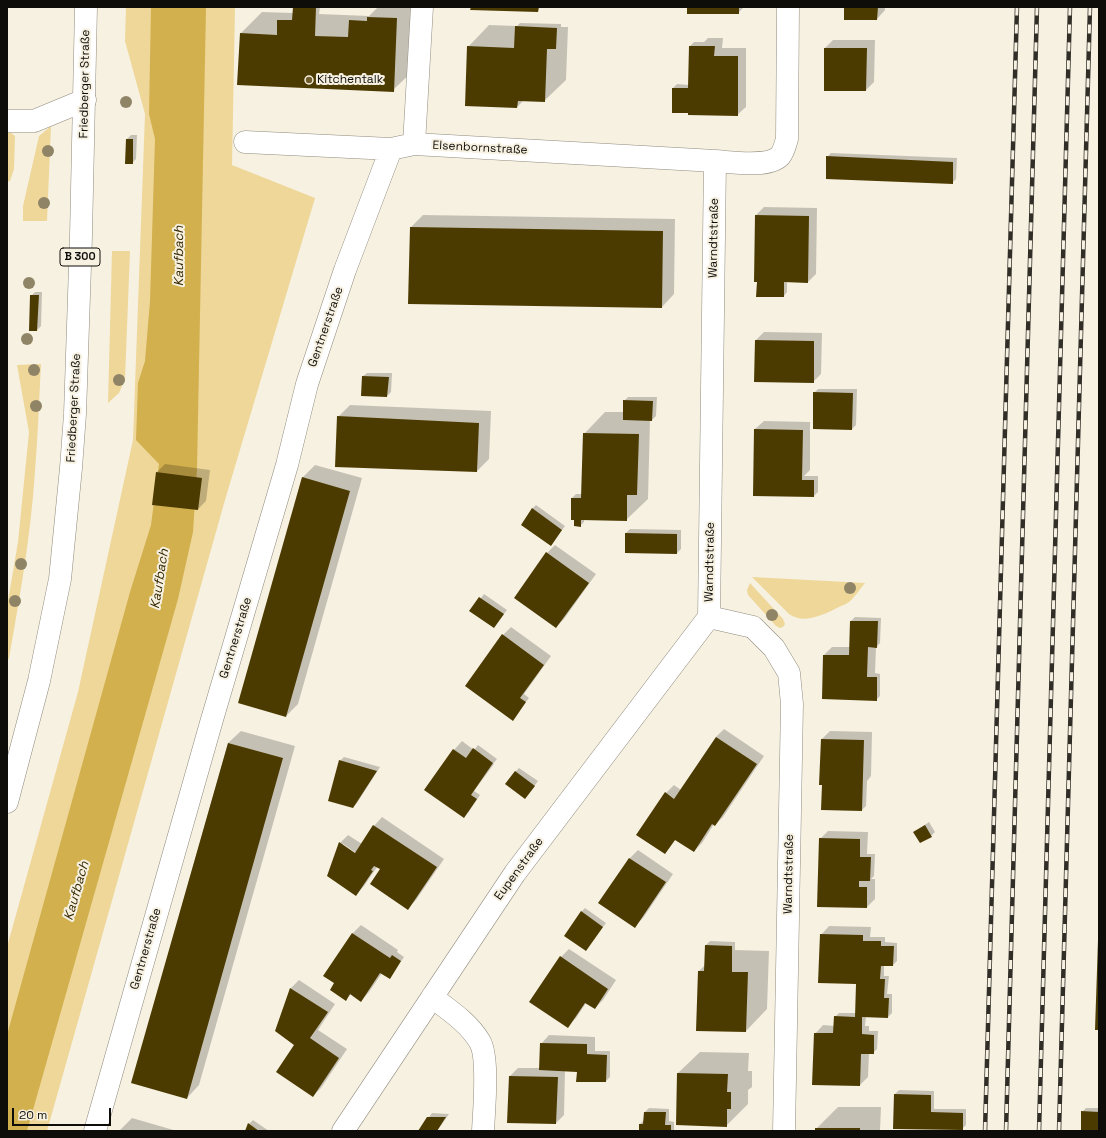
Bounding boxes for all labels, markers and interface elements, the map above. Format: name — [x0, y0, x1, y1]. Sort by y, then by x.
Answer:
street label: Friedberger Straße — [77, 29, 93, 139]
place label: Kitchentalk — [317, 73, 383, 87]
marker: Kitchentalk — [304, 75, 314, 85]
street label: Elsenbornstraße — [432, 138, 528, 158]
street label: Warndtstraße — [706, 198, 722, 278]
water label: Kaufbach — [171, 226, 187, 286]
road number: B 300 — [60, 248, 100, 266]
street label: Gentnerstraße — [305, 285, 347, 369]
street label: Friedberger Straße — [64, 353, 84, 463]
street label: Warndtstraße — [702, 522, 718, 602]
water label: Kaufbach — [148, 548, 172, 610]
street label: Gentnerstraße — [217, 596, 255, 680]
street label: Warndtstraße — [781, 834, 797, 914]
street label: Eupenstraße — [491, 835, 547, 903]
water label: Kaufbach — [61, 860, 93, 922]
street label: Gentnerstraße — [127, 907, 165, 991]
scale bar — [14, 1100, 113, 1126]
text: 20 m — [19, 1107, 47, 1123]

